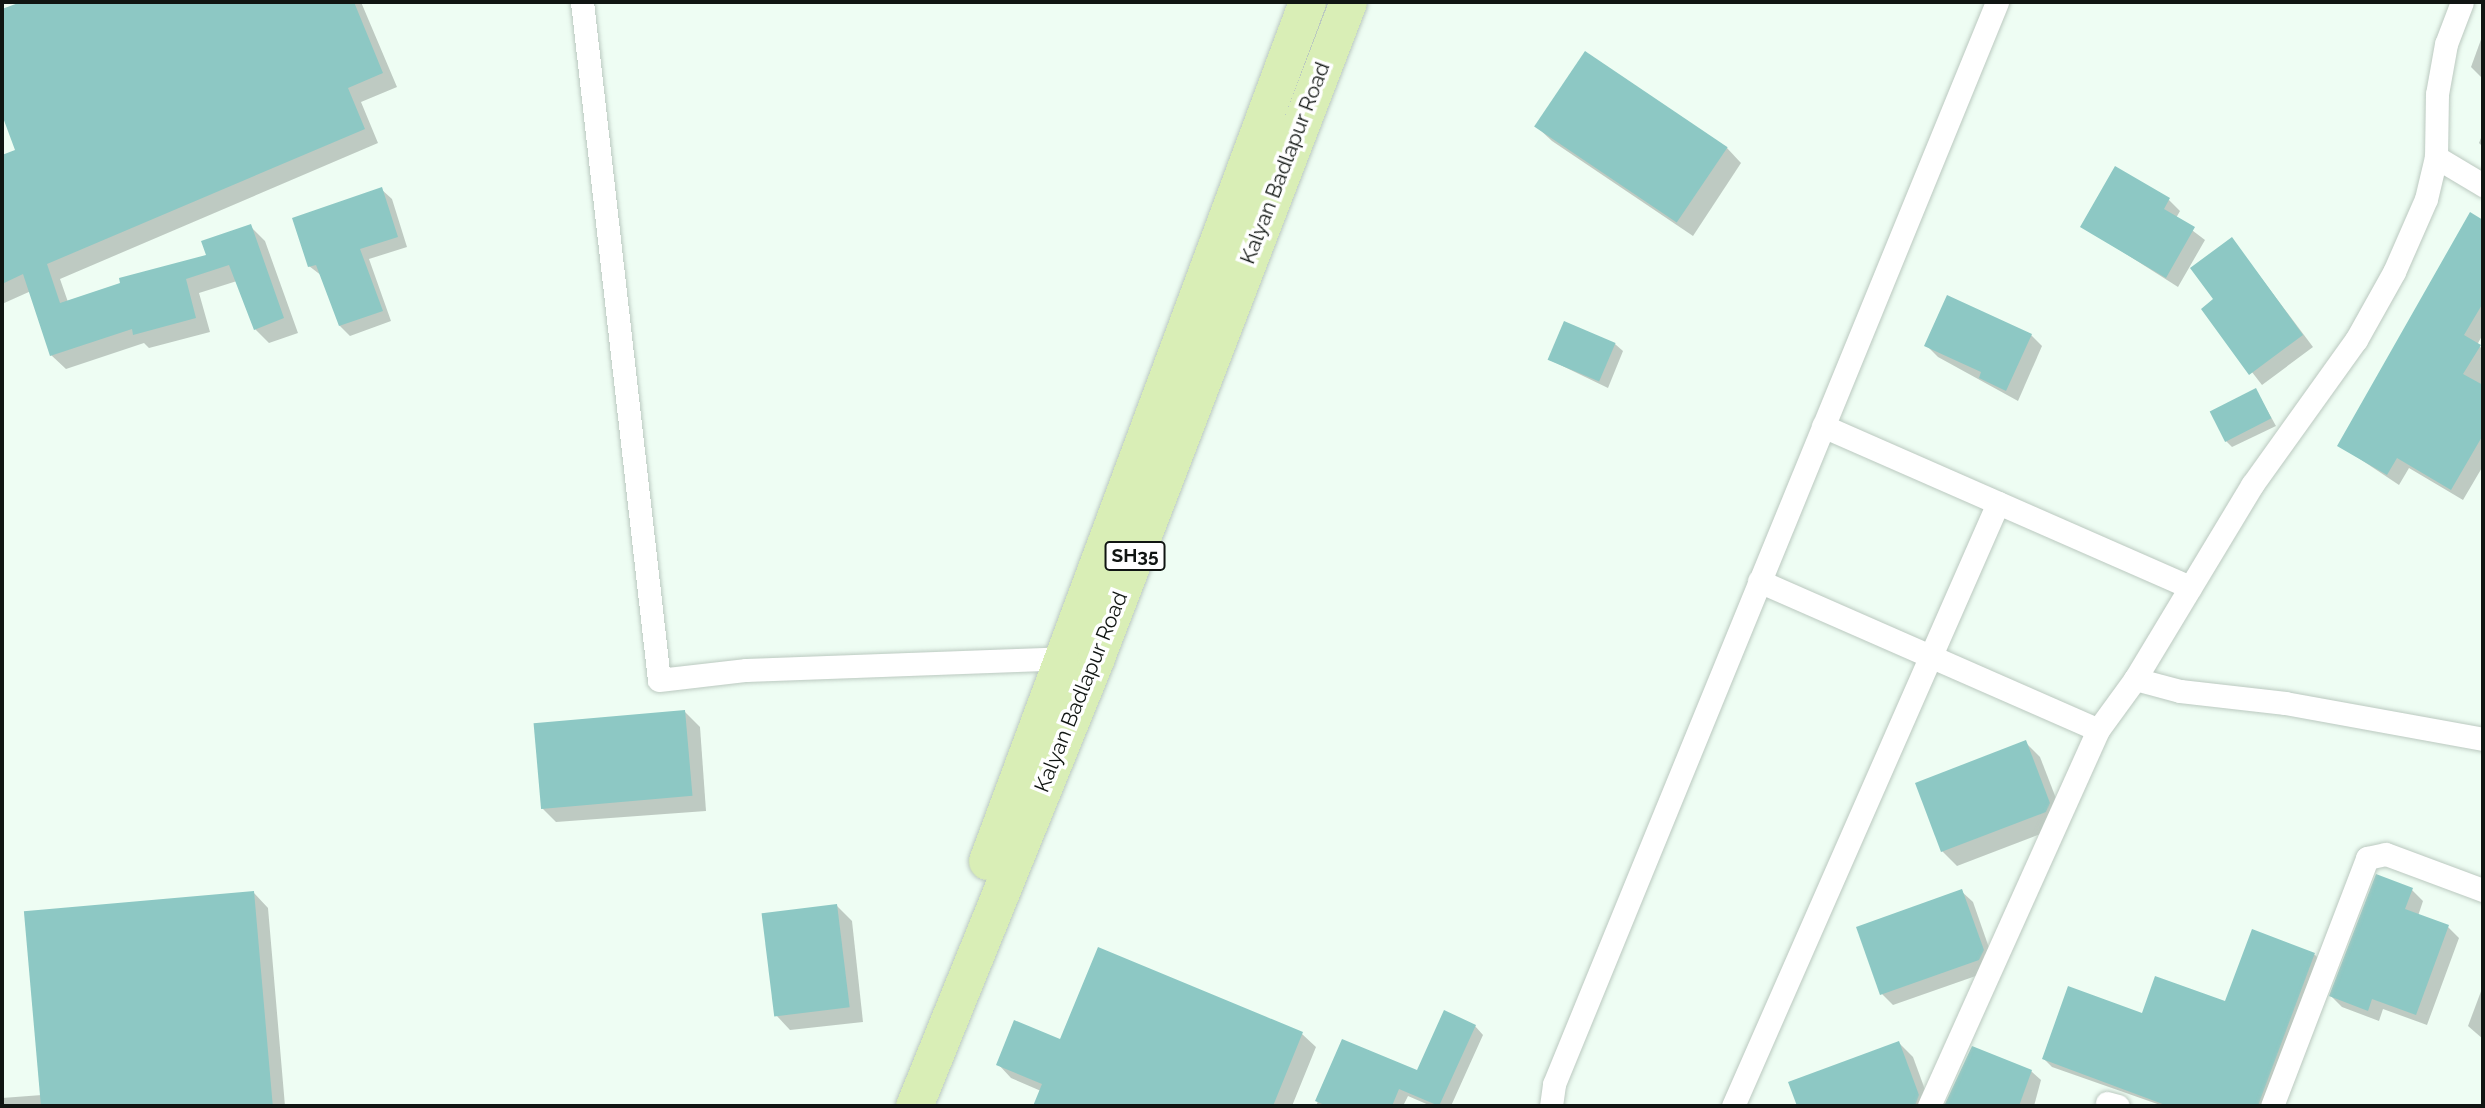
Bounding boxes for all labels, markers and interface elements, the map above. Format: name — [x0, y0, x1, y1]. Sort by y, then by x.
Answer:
street label: Kalyan Badlapur Road — [1235, 58, 1335, 268]
road number: SH35 — [1104, 540, 1166, 572]
street label: Kalyan Badlapur Road — [1029, 588, 1133, 796]

